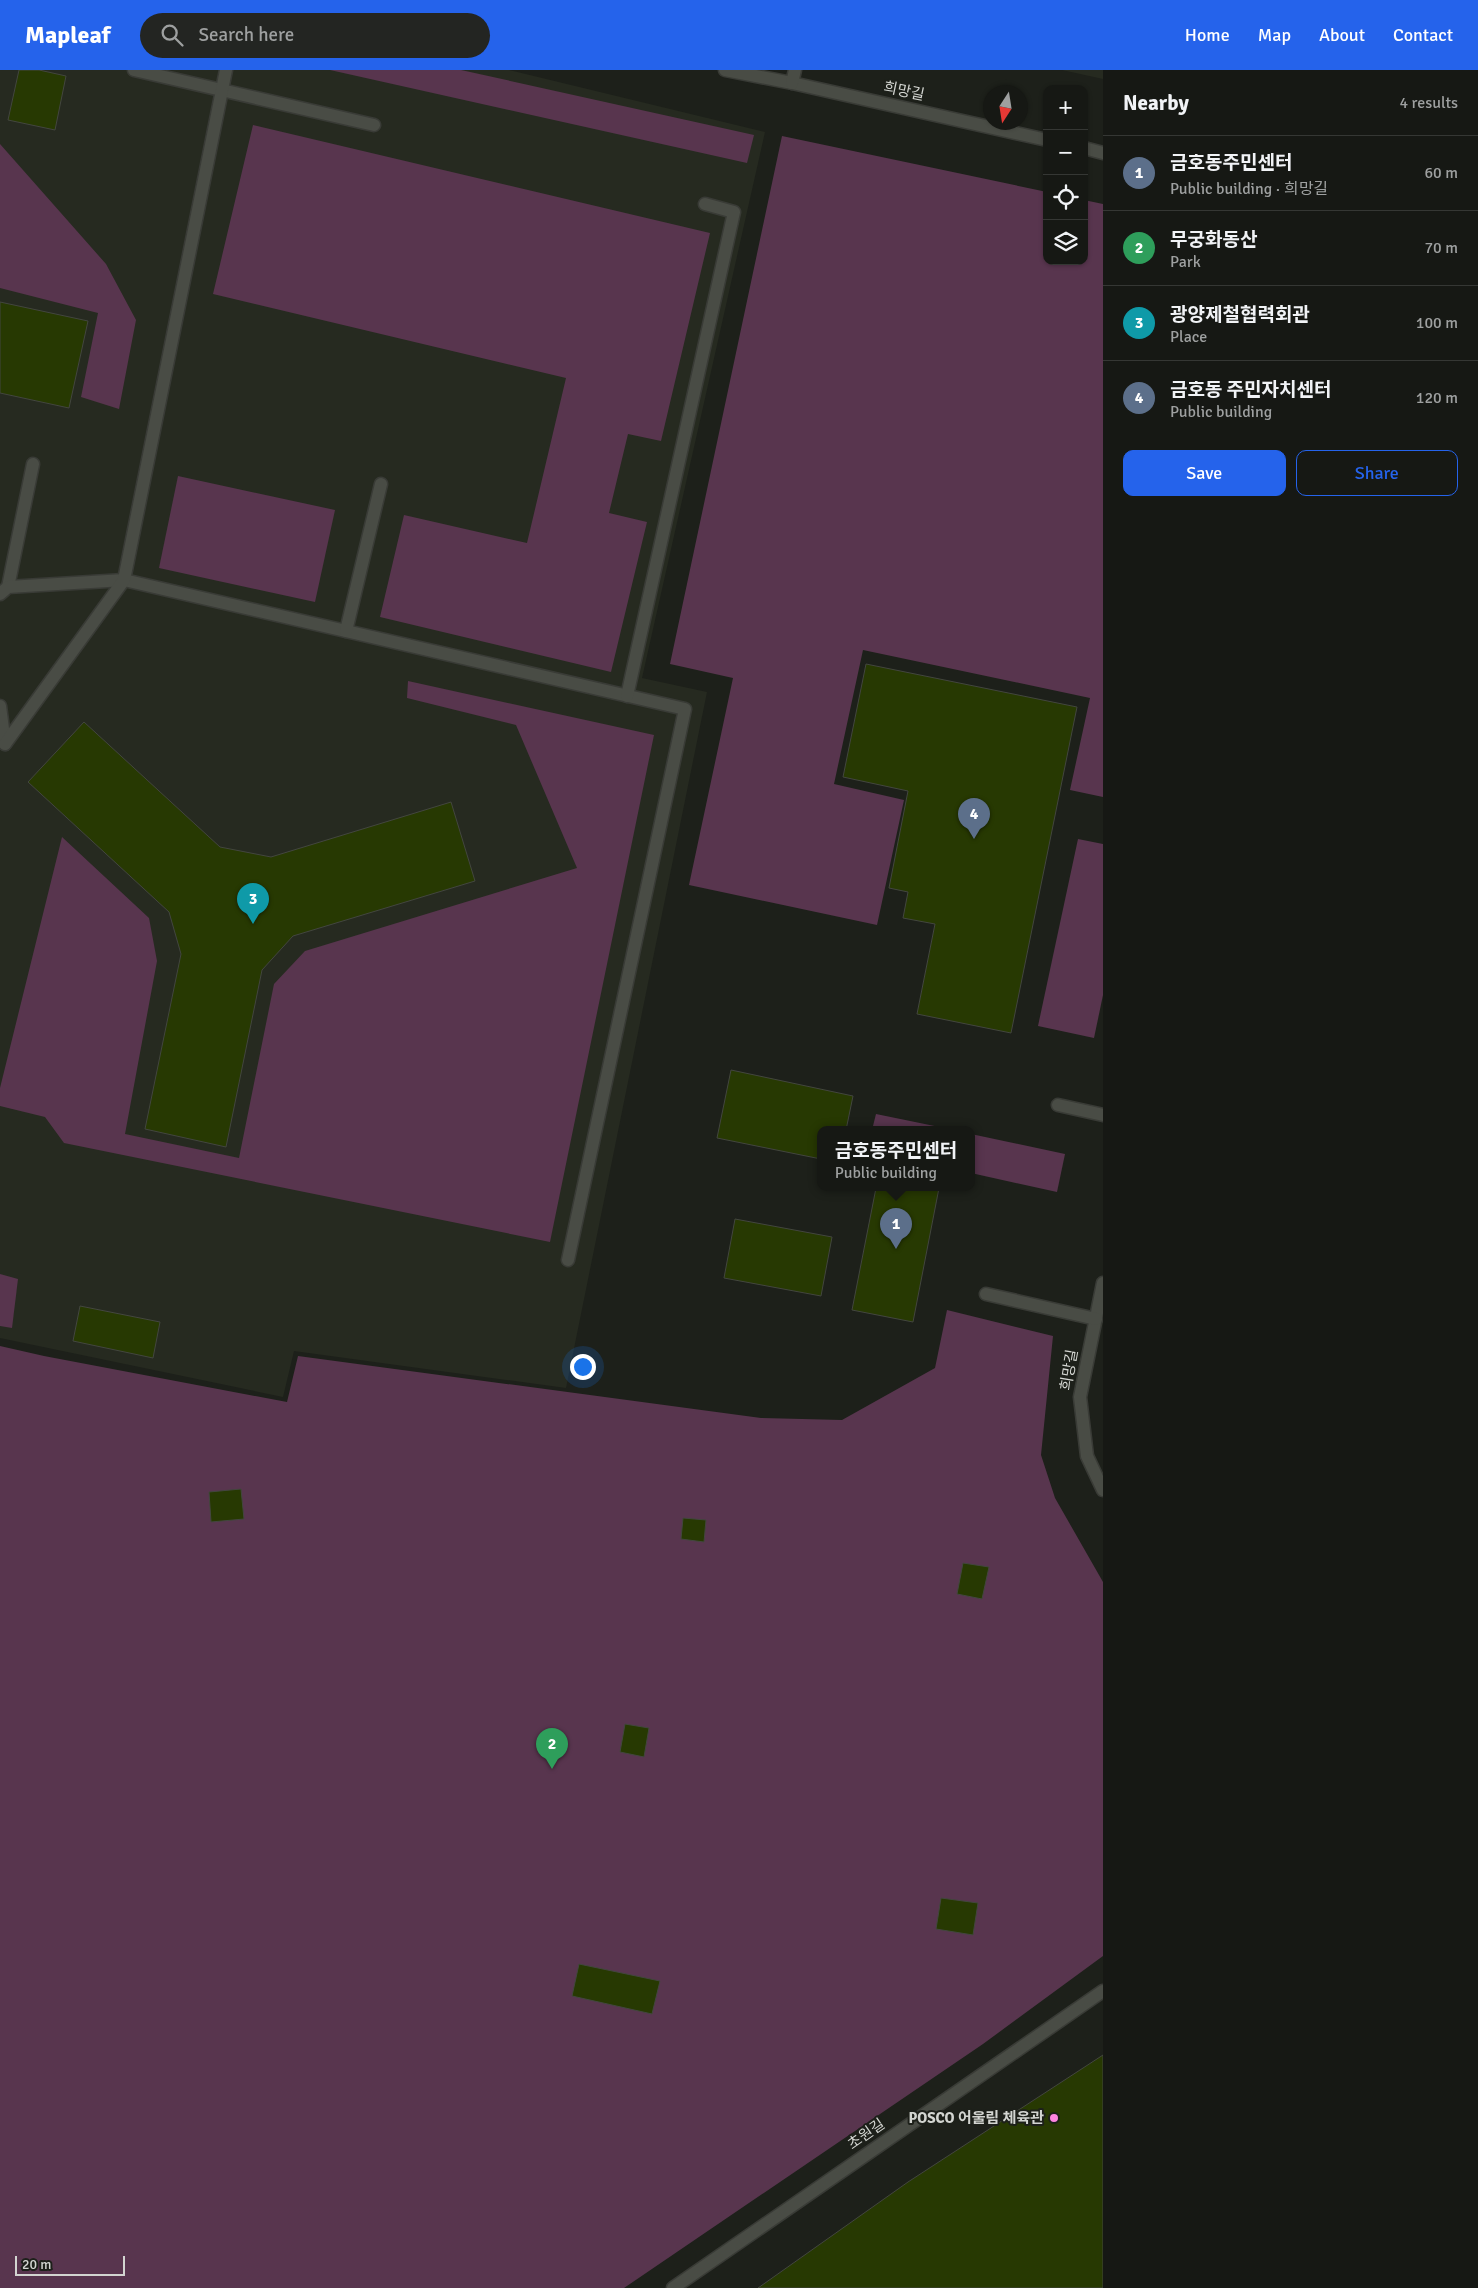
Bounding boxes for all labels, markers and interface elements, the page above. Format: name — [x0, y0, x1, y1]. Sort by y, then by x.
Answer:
search box — [140, 13, 490, 58]
text: Mapleaf — [25, 20, 110, 50]
icon: search — [158, 21, 186, 49]
text: Search here — [198, 23, 294, 47]
text: Home — [1185, 24, 1230, 46]
text: Map — [1258, 24, 1291, 46]
text: About — [1319, 24, 1365, 46]
text: Contact — [1393, 24, 1453, 46]
street label: 희망길 — [882, 78, 926, 104]
north arrow — [983, 85, 1028, 130]
map controls — [1043, 85, 1088, 265]
button: + — [1043, 85, 1088, 130]
text: Nearby — [1123, 90, 1189, 116]
text: 4 results — [1399, 93, 1458, 113]
button: − — [1043, 130, 1088, 175]
text: 금호동주민센터 — [1170, 151, 1292, 175]
text: 1 — [1135, 163, 1143, 183]
text: 60 m — [1424, 163, 1458, 183]
button: locate — [1043, 175, 1088, 220]
text: Public building · 희망길 — [1170, 179, 1328, 199]
button: layers — [1043, 220, 1088, 265]
text: 무궁화동산 — [1170, 228, 1257, 252]
text: 2 — [1135, 238, 1143, 258]
text: 70 m — [1424, 238, 1458, 258]
text: Park — [1170, 252, 1201, 272]
text: 광양제철협력회관 — [1170, 303, 1310, 327]
text: 3 — [1135, 313, 1143, 333]
text: 100 m — [1416, 313, 1458, 333]
text: Place — [1170, 327, 1207, 347]
text: 금호동 주민자치센터 — [1170, 378, 1332, 402]
text: 4 — [1135, 388, 1143, 408]
text: 120 m — [1416, 388, 1458, 408]
text: Public building — [1170, 402, 1272, 422]
button: Save — [1123, 450, 1286, 496]
button: Share — [1296, 450, 1458, 496]
pin: 4 — [958, 798, 990, 839]
pin: 3 — [237, 883, 269, 924]
popup — [817, 1126, 975, 1191]
text: 금호동주민센터 — [835, 1139, 957, 1163]
text: Public building — [835, 1163, 937, 1183]
pin: 1 — [880, 1208, 912, 1249]
street label: 희망길 — [1057, 1348, 1081, 1392]
your location — [570, 1354, 596, 1380]
pin: 2 — [536, 1728, 568, 1769]
place label: POSCO 어울림 체육관 — [908, 2109, 1044, 2127]
marker: POSCO 어울림 체육관 — [1048, 2112, 1060, 2124]
street label: 초원길 — [844, 2115, 888, 2153]
scale bar — [15, 2253, 125, 2276]
text: 20 m — [22, 2256, 51, 2273]

